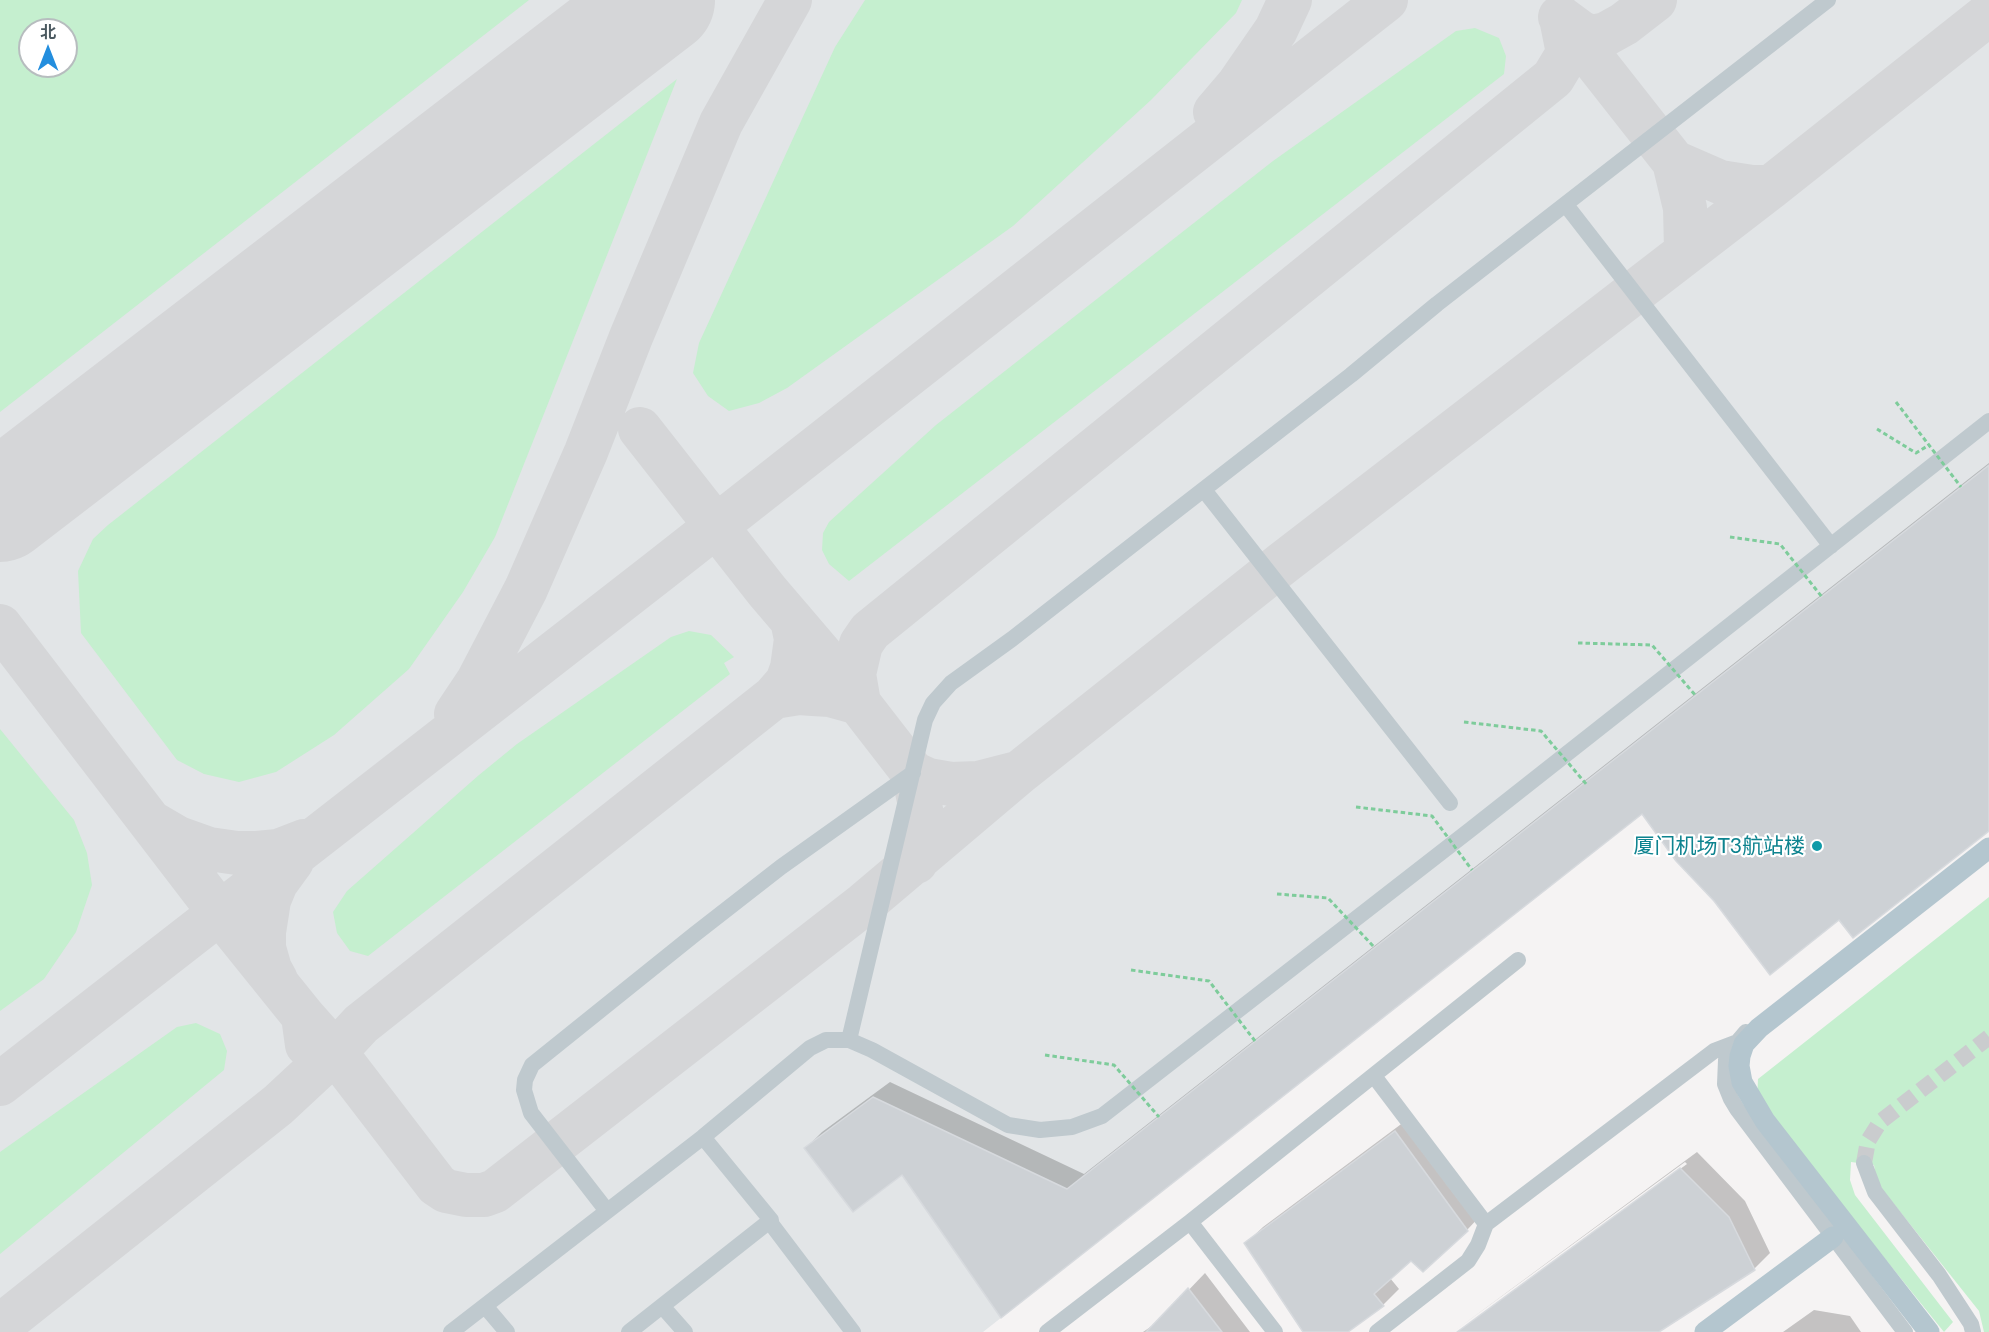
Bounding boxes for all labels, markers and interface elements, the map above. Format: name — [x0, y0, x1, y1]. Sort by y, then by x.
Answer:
north arrow — [18, 18, 78, 78]
text: 北 — [40, 22, 56, 41]
place label: 厦门机场T3航站楼 — [1633, 833, 1805, 859]
marker: 厦门机场T3航站楼 — [1810, 839, 1824, 853]

